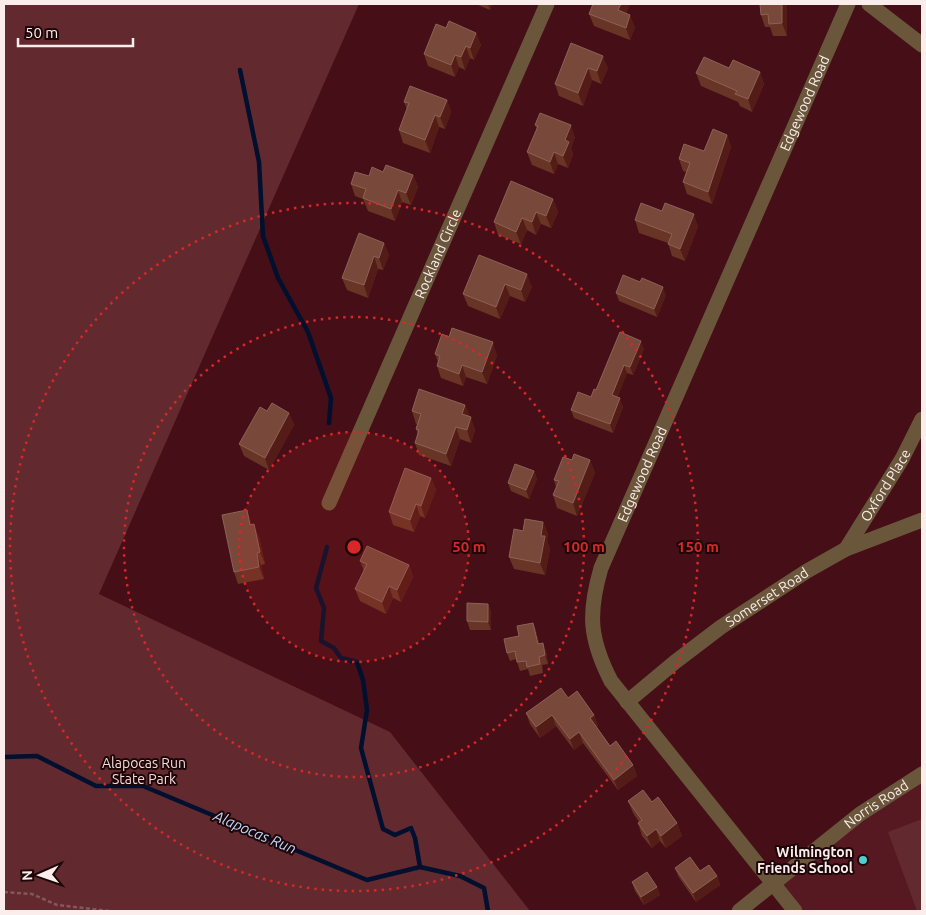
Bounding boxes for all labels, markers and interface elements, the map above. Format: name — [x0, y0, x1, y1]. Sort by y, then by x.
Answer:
scale bar — [18, 15, 132, 47]
text: 50 m — [25, 24, 58, 41]
street label: Edgewood Road — [777, 53, 832, 154]
street label: Rockland Circle — [411, 207, 464, 301]
street label: Edgewood Road — [614, 424, 670, 525]
street label: Oxford Place — [857, 447, 914, 524]
centre of rings — [345, 538, 363, 556]
text: 50 m — [452, 538, 486, 555]
text: 100 m — [563, 538, 605, 555]
text: 150 m — [677, 538, 719, 555]
street label: Somerset Road — [722, 564, 811, 630]
park label: Alapocas Run State Park — [102, 755, 186, 787]
street label: Norris Road — [841, 777, 911, 832]
water label: Alapocas Run — [210, 807, 299, 857]
place label: Wilmington Friends School — [757, 844, 853, 876]
north arrow — [15, 850, 65, 900]
marker: Wilmington Friends School — [857, 854, 869, 866]
text: N — [19, 870, 35, 881]

